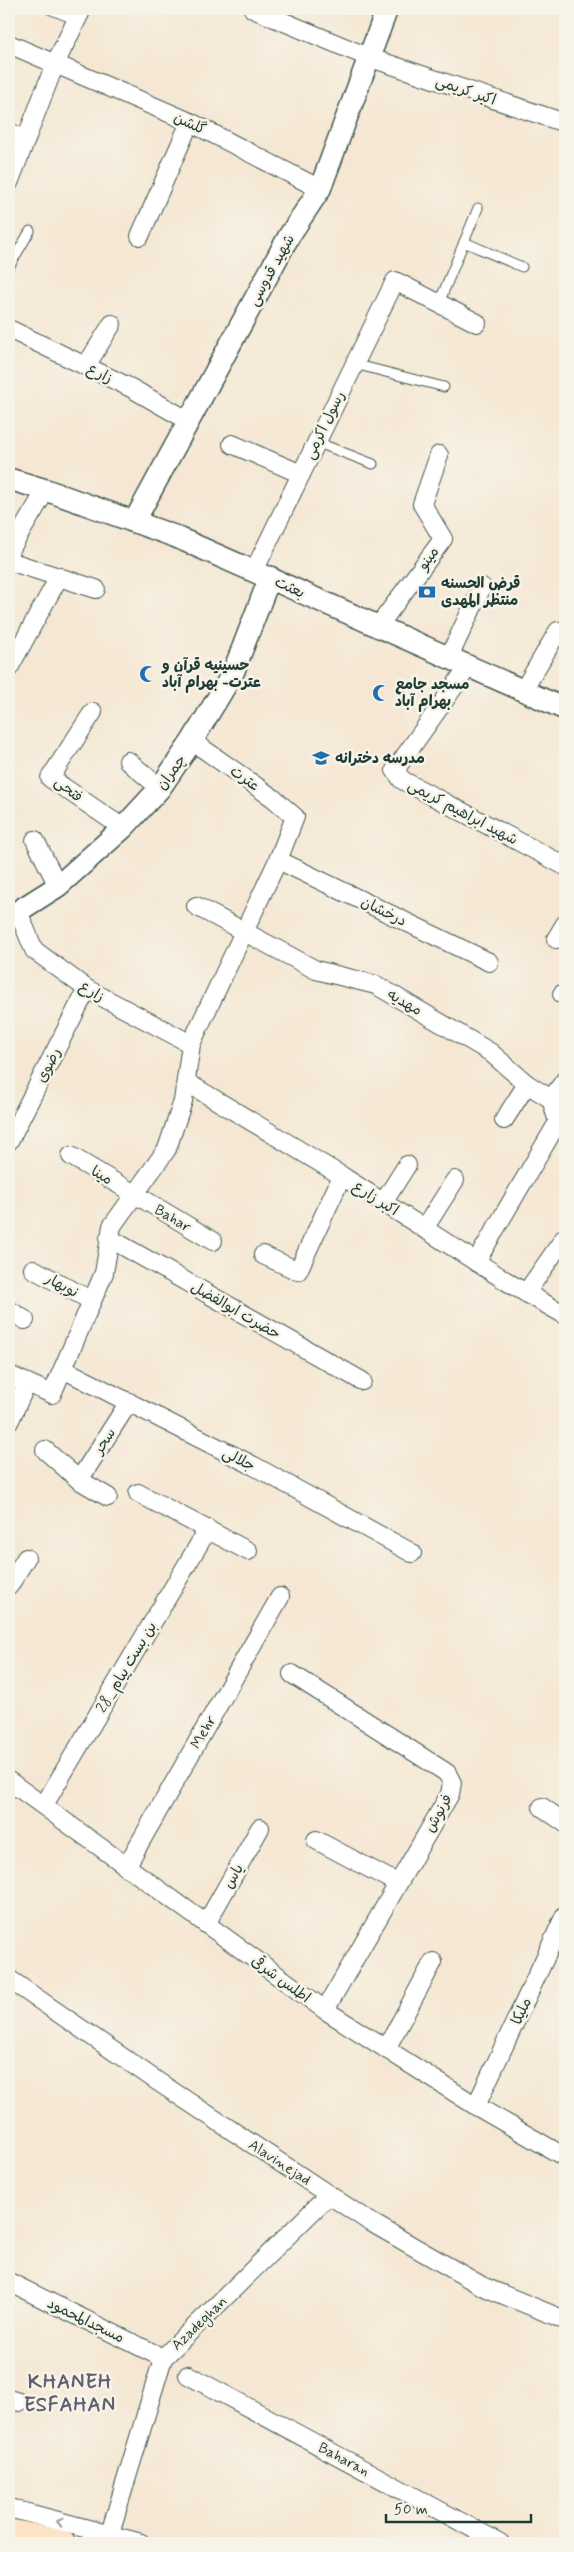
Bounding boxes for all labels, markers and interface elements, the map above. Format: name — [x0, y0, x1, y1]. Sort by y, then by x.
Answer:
street label: اکبر کریمی — [433, 71, 499, 111]
street label: گلشن — [170, 108, 209, 140]
street label: شهید قدوسی — [244, 231, 300, 310]
street label: زارع — [83, 359, 116, 389]
street label: رسول اکرمی — [300, 388, 350, 463]
street label: مینو — [413, 543, 444, 575]
street label: بعثت — [271, 572, 308, 604]
place label: قرض الحسنه منتظر المهدی — [441, 574, 521, 611]
bank icon: قرض الحسنه منتظر المهدی — [417, 582, 437, 602]
place label: حسینیه قرآن و عترت- بهرام آباد — [161, 656, 261, 693]
mosque icon: حسینیه قرآن و عترت- بهرام آباد — [138, 664, 158, 684]
place label: مسجد جامع بهرام آباد — [395, 675, 470, 712]
mosque icon: مسجد جامع بهرام آباد — [371, 683, 391, 703]
school or university icon: مدرسه دخترانه — [311, 748, 331, 768]
place label: مدرسه دخترانه — [335, 749, 425, 769]
street label: چمران — [152, 751, 191, 794]
street label: عترت — [226, 761, 263, 796]
street label: فتحی — [50, 772, 87, 807]
street label: شهید ابراهیم کریمی — [404, 775, 521, 851]
street label: درخشان — [357, 892, 410, 931]
street label: زارع — [75, 977, 108, 1007]
street label: مهدیه — [383, 985, 426, 1021]
street label: رضوی — [32, 1045, 66, 1086]
street label: مینا — [87, 1162, 116, 1190]
street label: اکبر زارع — [349, 1177, 402, 1221]
street label: Bahar — [150, 1200, 195, 1238]
street label: نوبهار — [41, 1268, 82, 1303]
street label: حضرت ابوالفضل — [187, 1277, 284, 1345]
street label: سحر — [88, 1424, 121, 1460]
street label: جلالی — [219, 1443, 258, 1477]
street label: بن بست پیام_28 — [92, 1618, 162, 1717]
street label: Mehr — [186, 1712, 221, 1753]
street label: فرنوش — [420, 1791, 458, 1836]
street label: یاس — [219, 1861, 249, 1892]
street label: اطلس شرقی — [247, 1950, 315, 2008]
street label: ملیکا — [507, 1995, 537, 2028]
street label: Alavinejad — [244, 2135, 315, 2190]
street label: Azadeghan — [167, 2292, 233, 2356]
street label: مسجدالمحمود — [44, 2294, 128, 2348]
district label: KHANEH ESFAHAN — [24, 2369, 116, 2419]
street label: Baharan — [314, 2438, 373, 2482]
scale bar — [386, 2492, 532, 2524]
text: 50 m — [394, 2500, 428, 2520]
one-way arrow — [57, 2518, 65, 2528]

